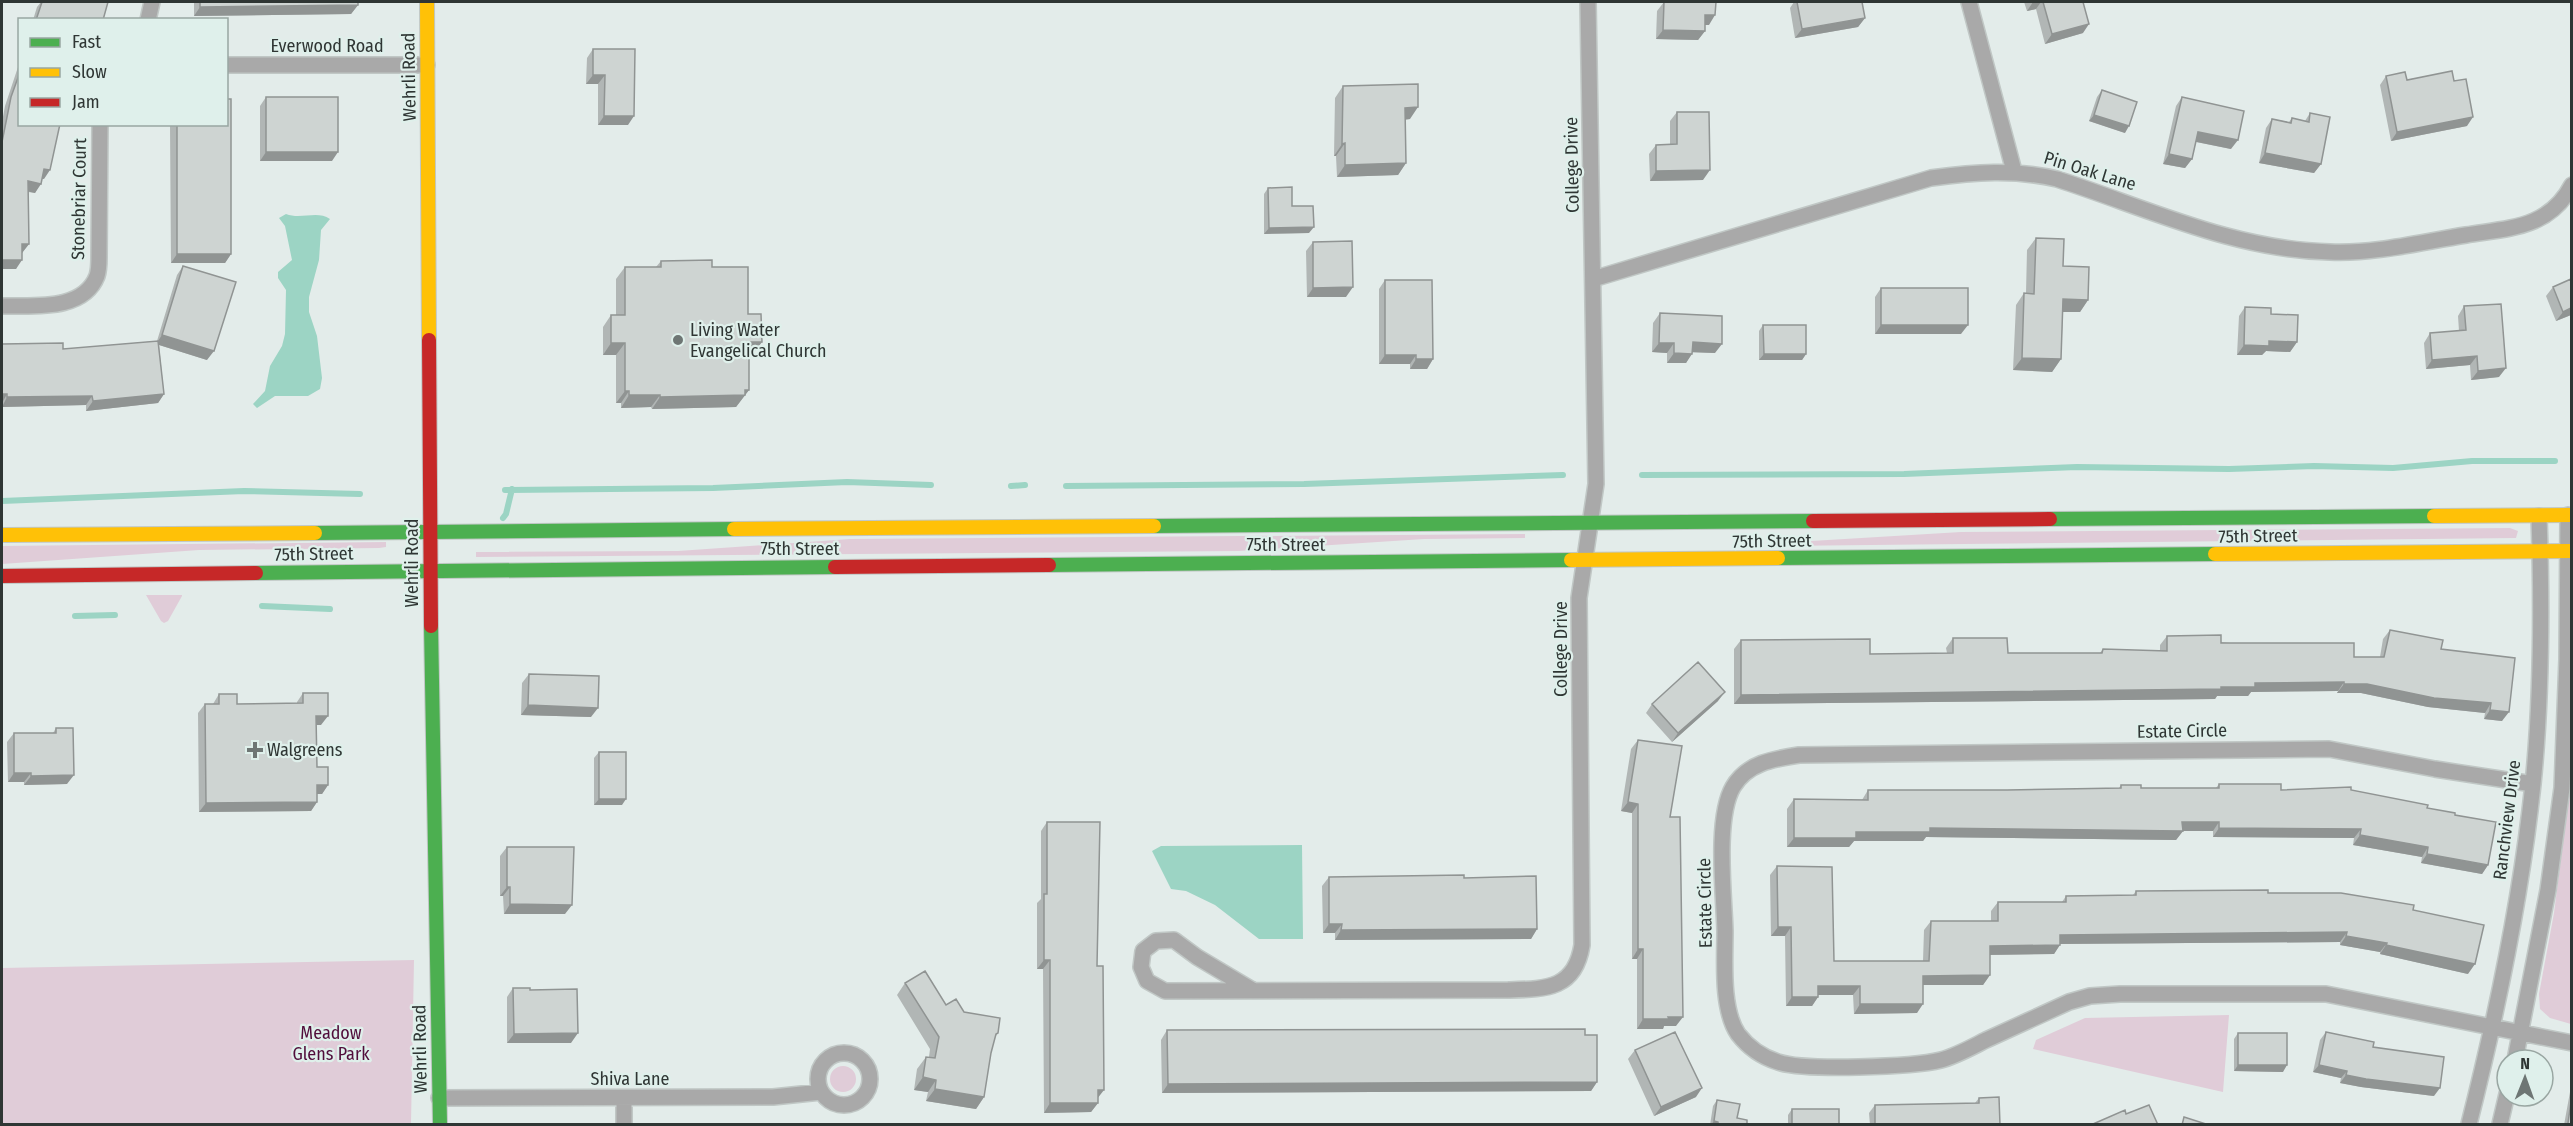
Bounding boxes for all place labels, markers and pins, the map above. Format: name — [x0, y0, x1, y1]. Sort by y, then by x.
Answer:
place label: Living Water Evangelical Church — [690, 319, 826, 362]
marker: Living Water Evangelical Church — [671, 333, 685, 347]
place label: Walgreens — [267, 739, 343, 761]
marker: Walgreens — [248, 743, 262, 757]

